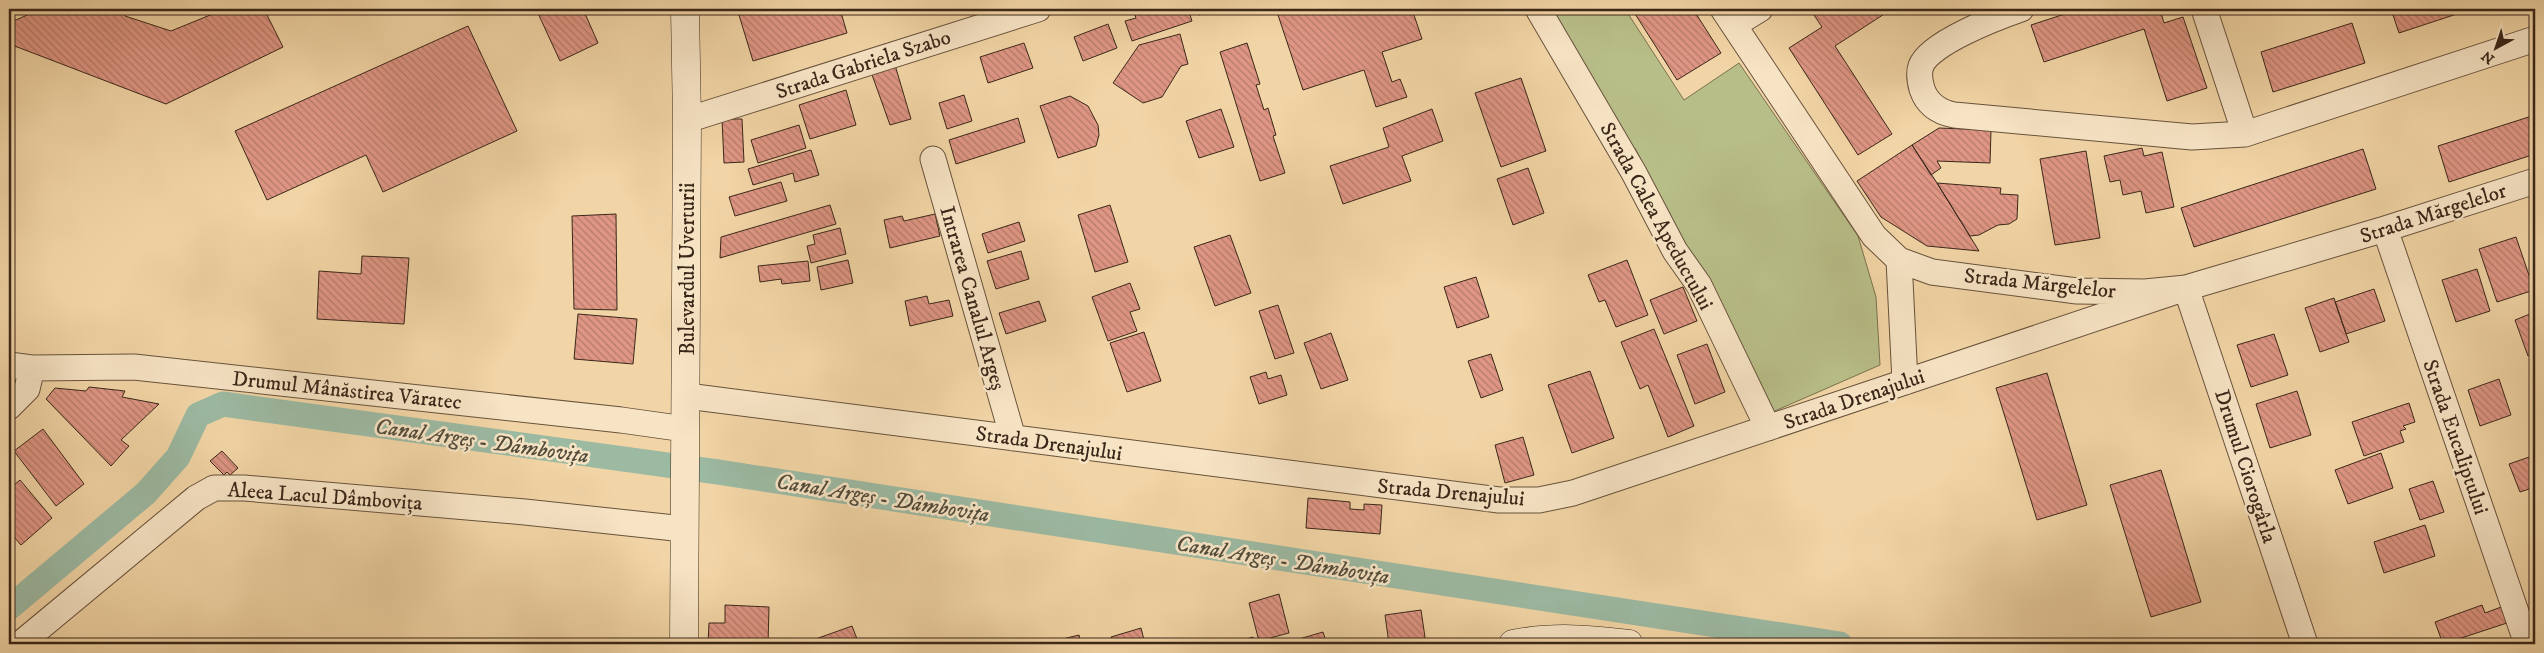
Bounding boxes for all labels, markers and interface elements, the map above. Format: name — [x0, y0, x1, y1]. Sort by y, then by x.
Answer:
north arrow — [2472, 22, 2522, 72]
street label: Strada Gabriela Szabo — [773, 24, 954, 105]
text: N — [2478, 46, 2498, 68]
street label: Strada Calea Apeductului — [1594, 118, 1719, 315]
street label: Strada Mărgelelor — [2357, 178, 2510, 250]
street label: Bulevardul Uverturii — [675, 183, 701, 355]
street label: Intrarea Canalul Argeș — [933, 203, 1011, 393]
street label: Strada Mărgelelor — [1963, 263, 2117, 305]
street label: Strada Eucaliptului — [2416, 356, 2494, 518]
street label: Strada Drenajului — [1780, 364, 1928, 436]
street label: Drumul Mânăstirea Văratec — [231, 366, 463, 416]
street label: Drumul Ciorogârla — [2208, 386, 2282, 546]
water label: Canal Argeș - Dâmbovița — [373, 413, 590, 470]
street label: Strada Drenajului — [974, 421, 1124, 467]
water label: Canal Argeș - Dâmbovița — [774, 468, 991, 529]
street label: Strada Drenajului — [1376, 474, 1525, 512]
street label: Aleea Lacul Dâmbovița — [227, 477, 423, 517]
water label: Canal Argeș - Dâmbovița — [1174, 530, 1391, 591]

